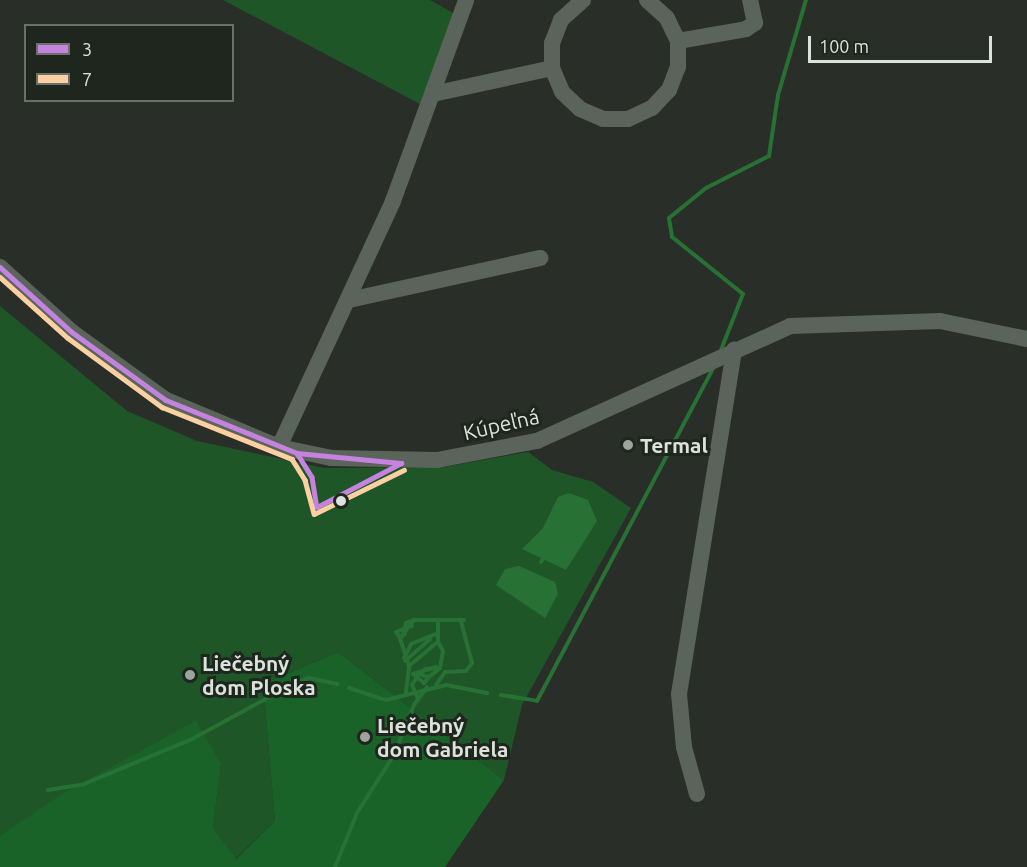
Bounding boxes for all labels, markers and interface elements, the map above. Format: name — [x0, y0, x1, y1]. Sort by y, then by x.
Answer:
legend — [24, 24, 234, 102]
scale bar — [811, 24, 996, 62]
text: 100 m — [819, 36, 869, 56]
text: 3 — [82, 39, 92, 59]
text: 7 — [82, 69, 92, 89]
street label: Kúpeľná — [461, 403, 541, 445]
place label: Termal — [640, 432, 708, 458]
marker: Termal — [621, 438, 635, 452]
unlabelled marker — [335, 495, 347, 507]
place label: Liečebný dom Ploska — [202, 650, 316, 700]
marker: Liečebný dom Ploska — [183, 668, 197, 682]
place label: Liečebný dom Gabriela — [377, 712, 508, 762]
marker: Liečebný dom Gabriela — [358, 730, 372, 744]

